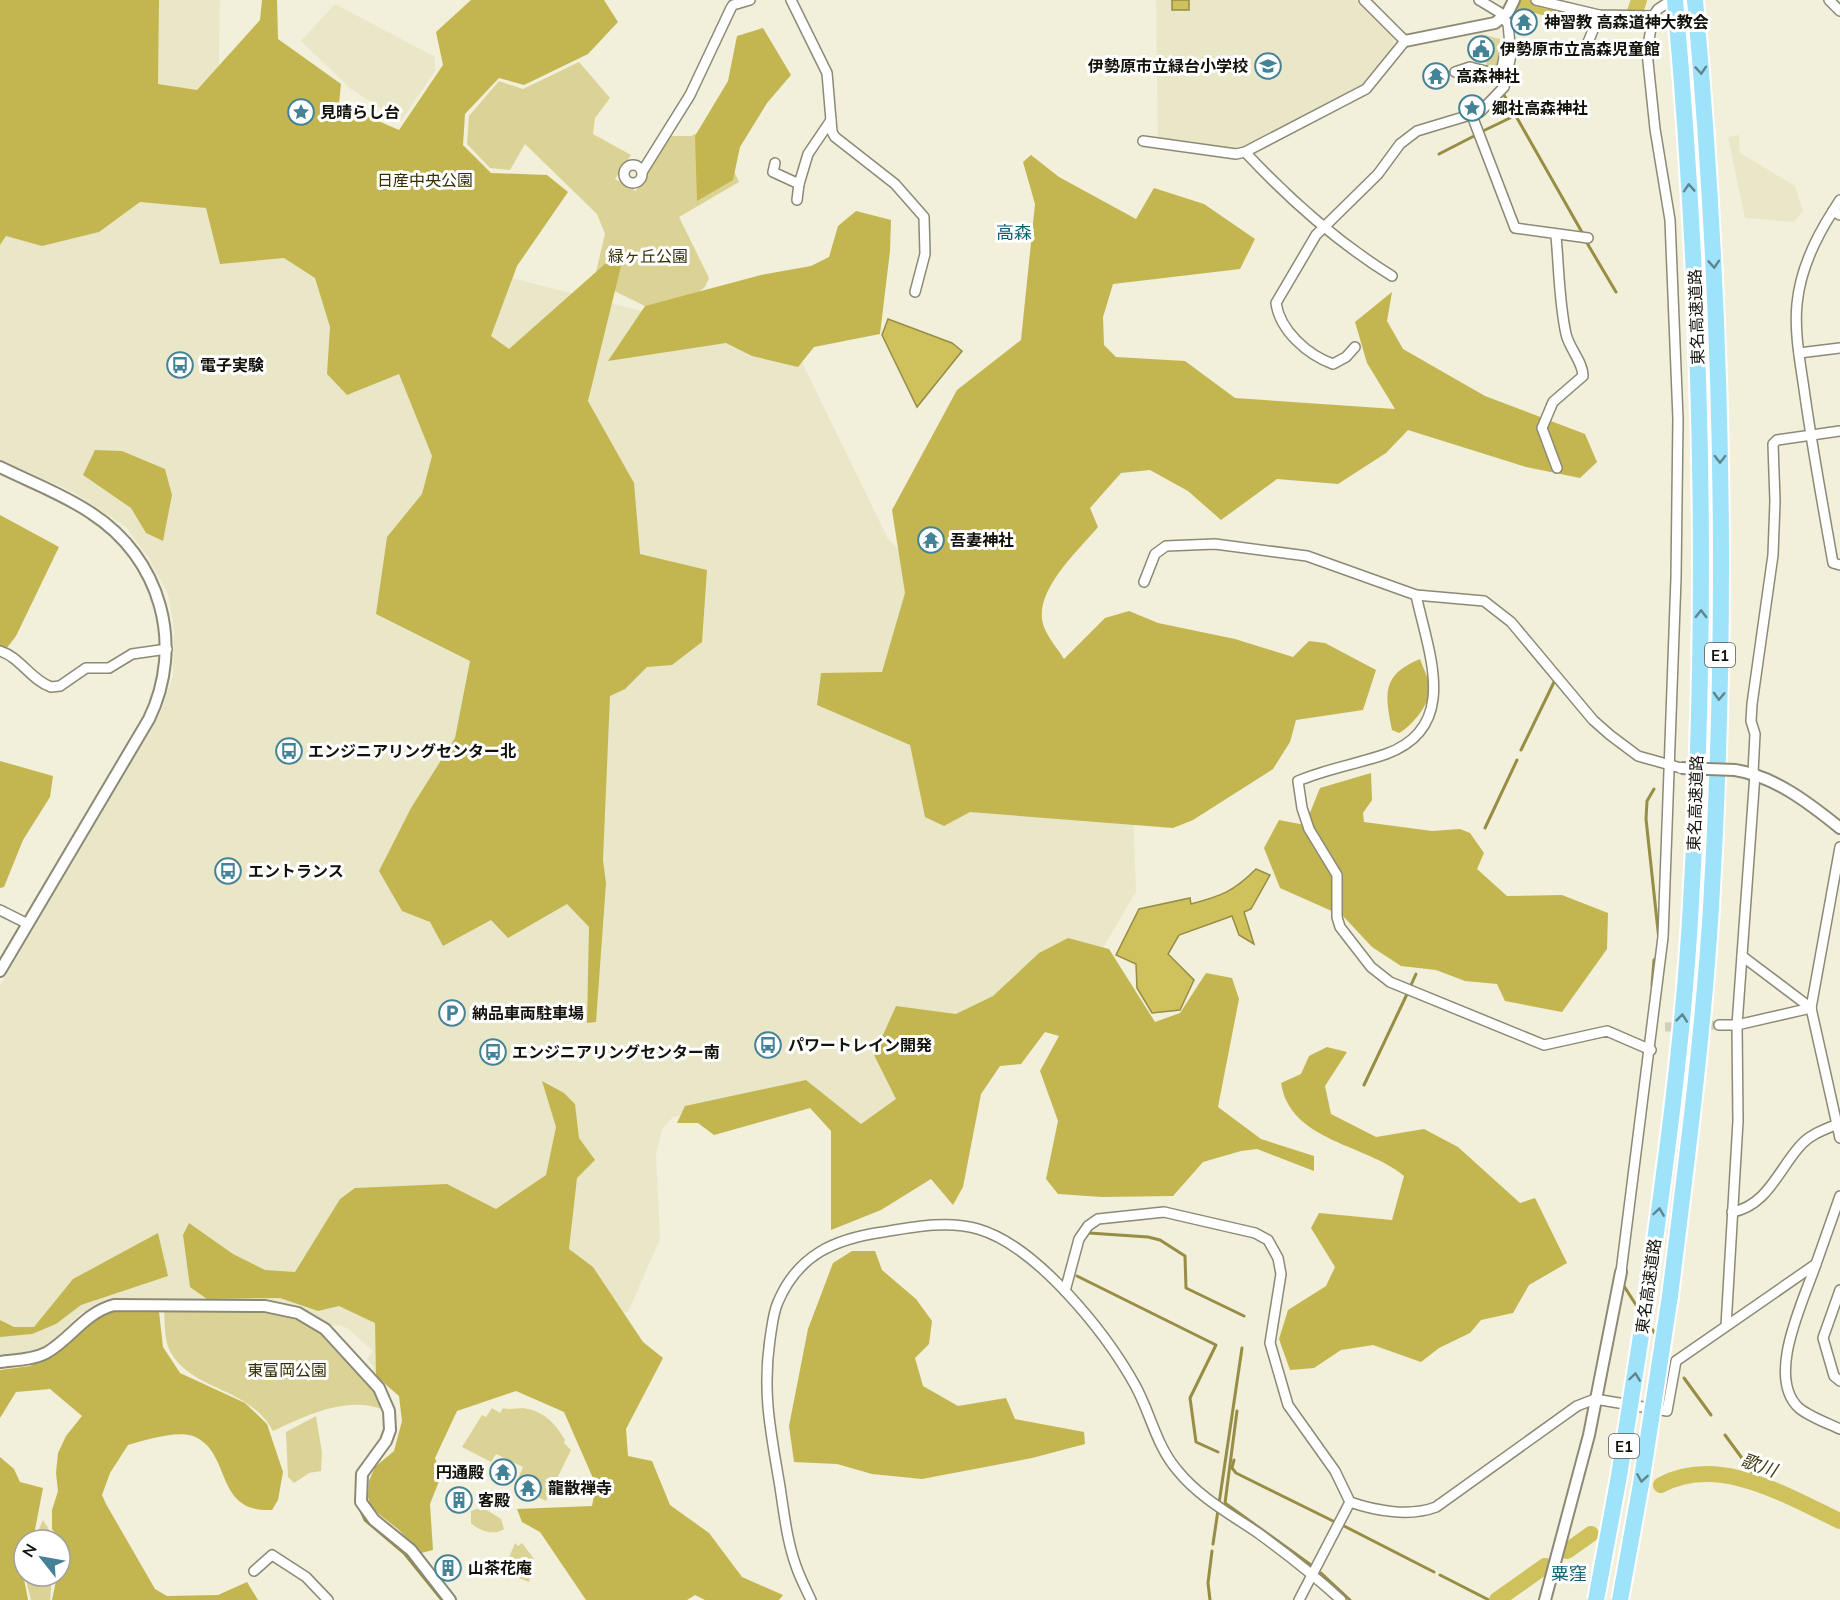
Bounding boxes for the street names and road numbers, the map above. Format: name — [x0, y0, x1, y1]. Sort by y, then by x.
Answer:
street label: 東名高速道路 — [1684, 269, 1708, 365]
road number: E1 — [1705, 643, 1735, 667]
street label: 東名高速道路 — [1683, 755, 1707, 851]
street label: 東名高速道路 — [1631, 1237, 1665, 1335]
road number: E1 — [1609, 1434, 1639, 1458]

